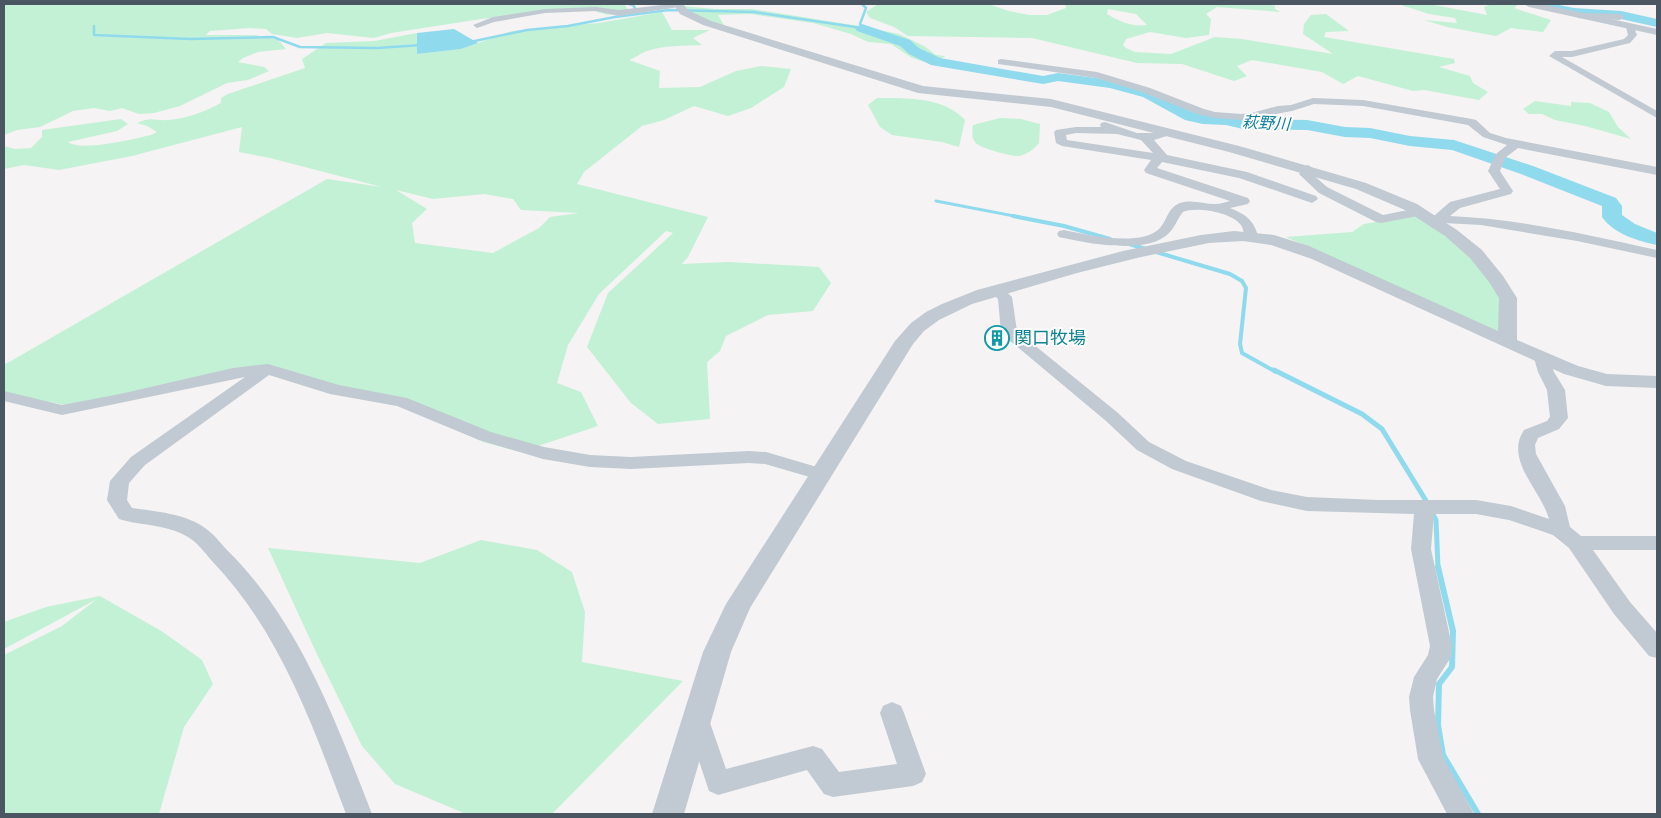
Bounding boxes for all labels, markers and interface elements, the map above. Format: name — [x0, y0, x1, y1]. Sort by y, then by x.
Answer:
water label: 萩野川 — [1242, 112, 1292, 134]
building icon: 関口牧場 — [984, 325, 1010, 351]
place label: 関口牧場 — [1014, 327, 1086, 349]

